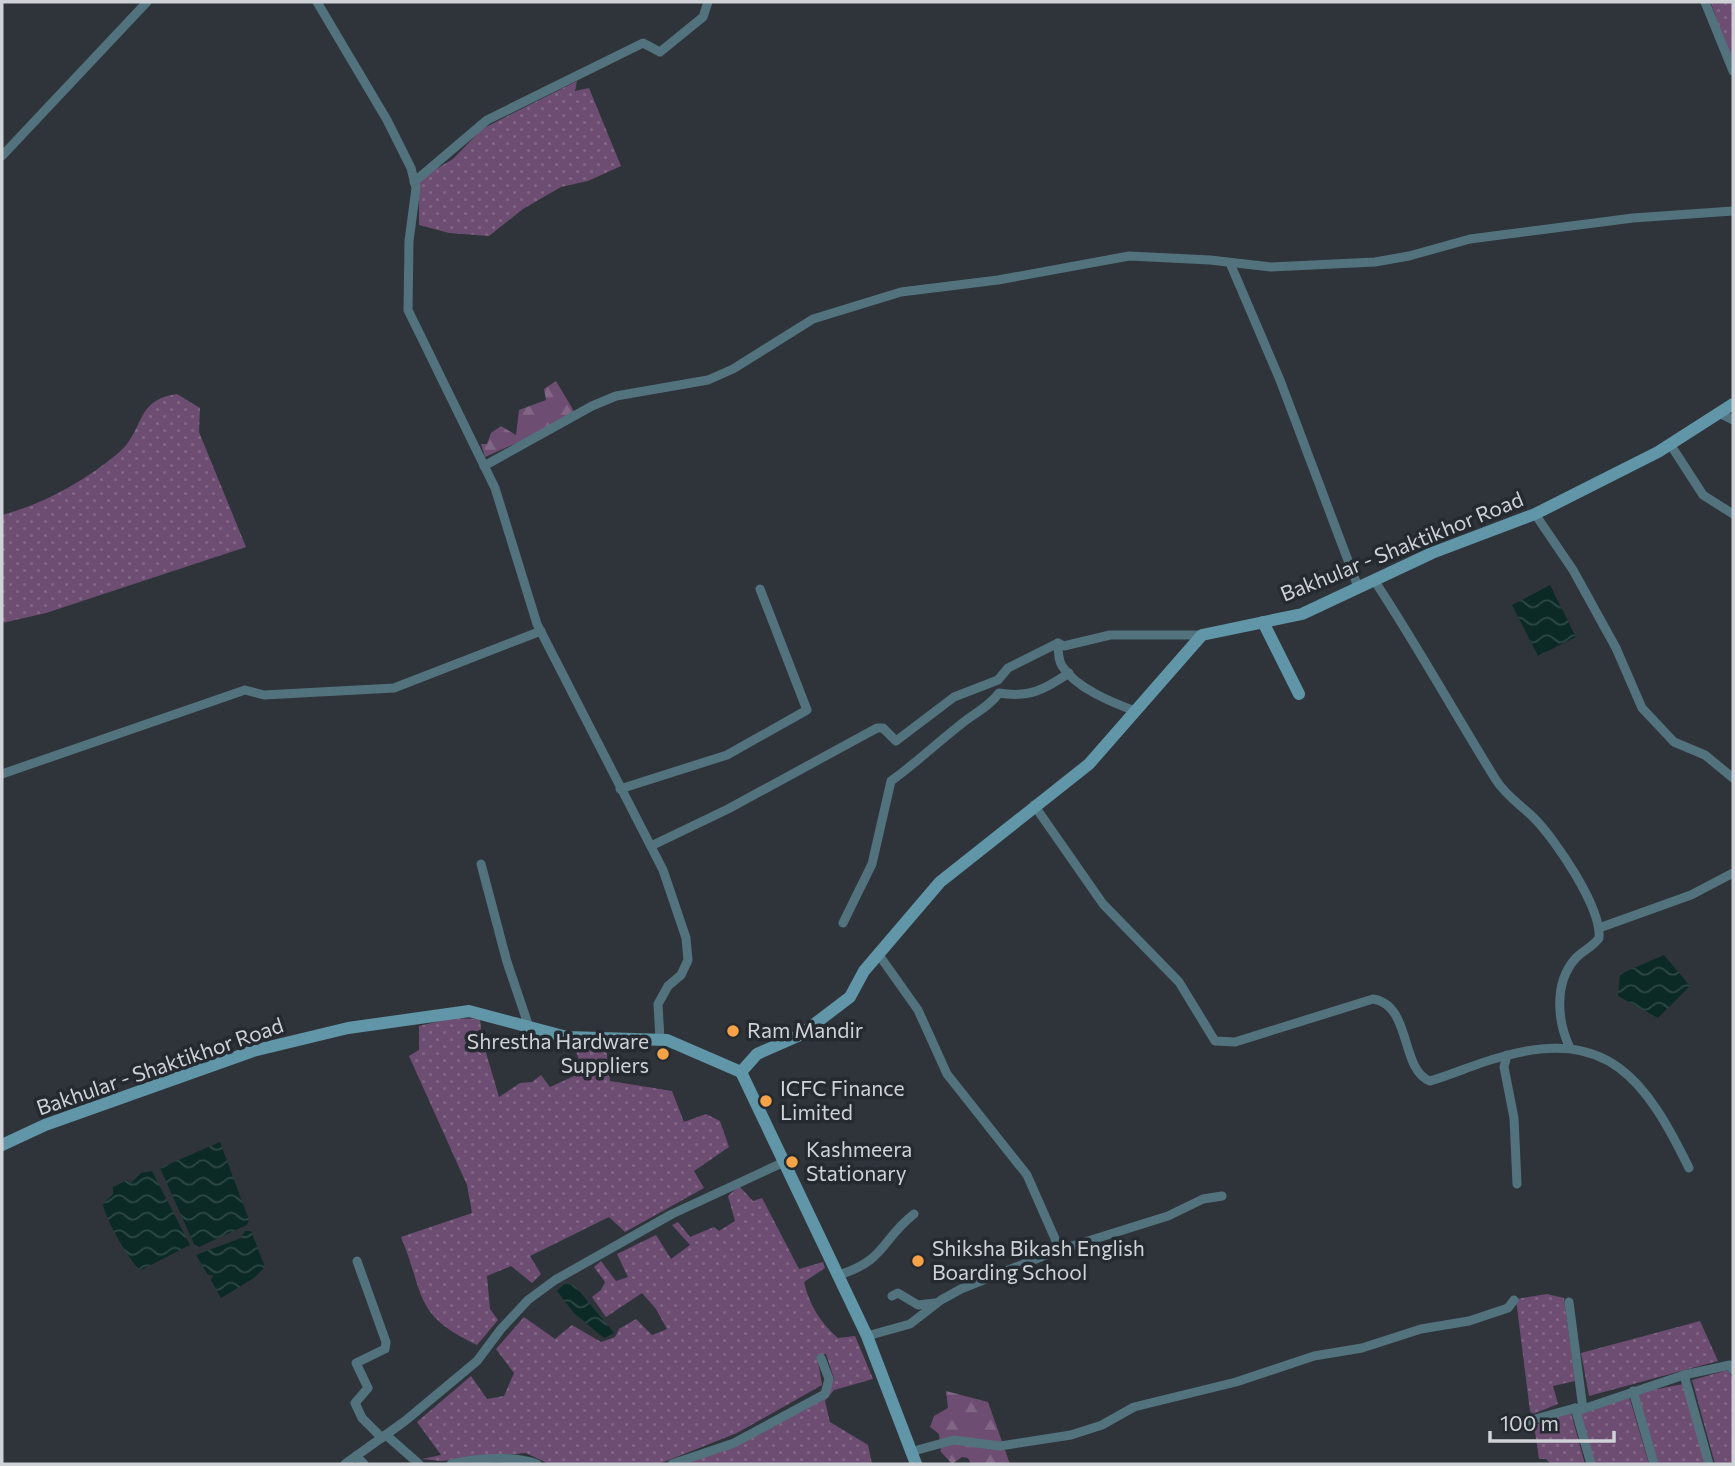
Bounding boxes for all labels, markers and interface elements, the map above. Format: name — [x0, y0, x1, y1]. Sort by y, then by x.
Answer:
street label: Bakhular - Shaktikhor Road — [1276, 485, 1526, 606]
street label: Bakhular - Shaktikhor Road — [33, 1012, 286, 1120]
place label: Ram Mandir — [747, 1017, 863, 1042]
marker: Ram Mandir — [725, 1023, 741, 1039]
place label: Shrestha Hardware Suppliers — [467, 1028, 649, 1077]
marker: Shrestha Hardware Suppliers — [655, 1046, 671, 1062]
place label: ICFC Finance Limited — [780, 1075, 905, 1124]
marker: ICFC Finance Limited — [758, 1093, 774, 1109]
place label: Kashmeera Stationary — [806, 1136, 912, 1185]
marker: Kashmeera Stationary — [784, 1154, 800, 1170]
place label: Shiksha Bikash English Boarding School — [932, 1235, 1145, 1284]
marker: Shiksha Bikash English Boarding School — [910, 1253, 926, 1269]
scale bar — [1490, 1400, 1614, 1444]
text: 100 m — [1500, 1410, 1559, 1435]

